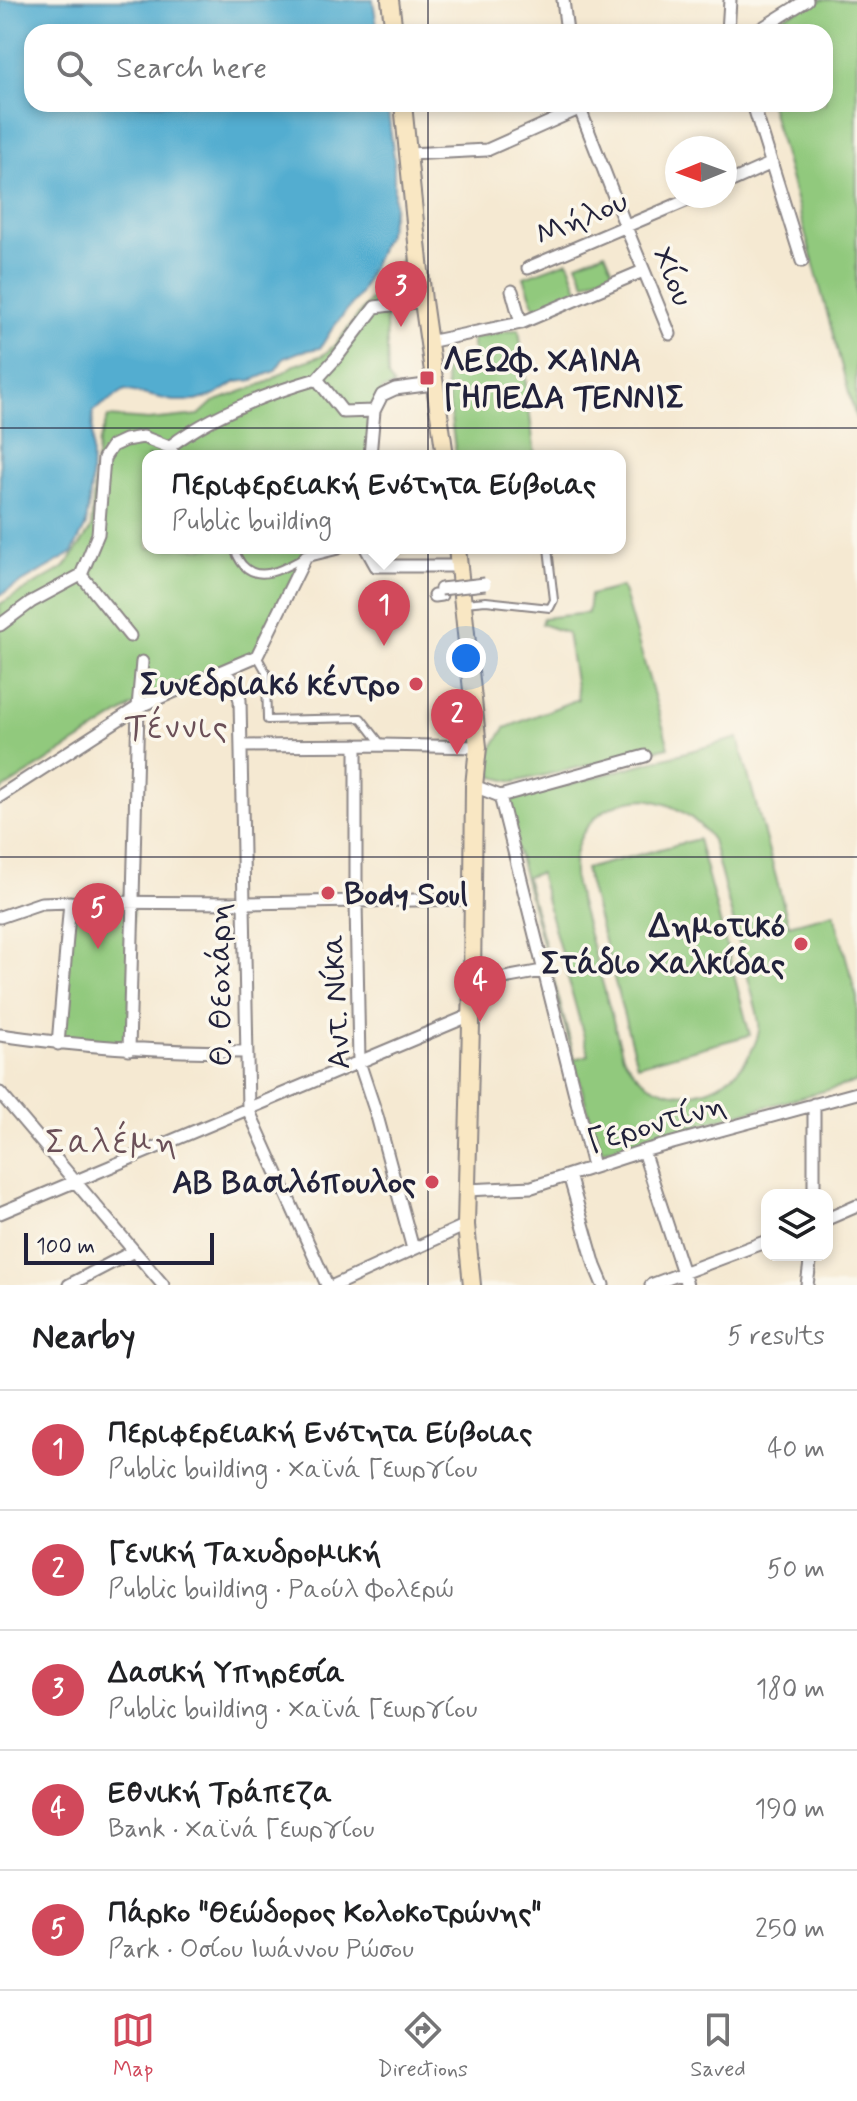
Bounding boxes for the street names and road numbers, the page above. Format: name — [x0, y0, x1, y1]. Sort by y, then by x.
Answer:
street label: Μήλου — [529, 181, 634, 257]
street label: Χίου — [641, 241, 703, 313]
street label: Θ. Θεοχάρη — [199, 903, 243, 1067]
street label: Αντ. Νίκα — [312, 933, 362, 1071]
street label: Γεροντίνη — [582, 1084, 731, 1164]

